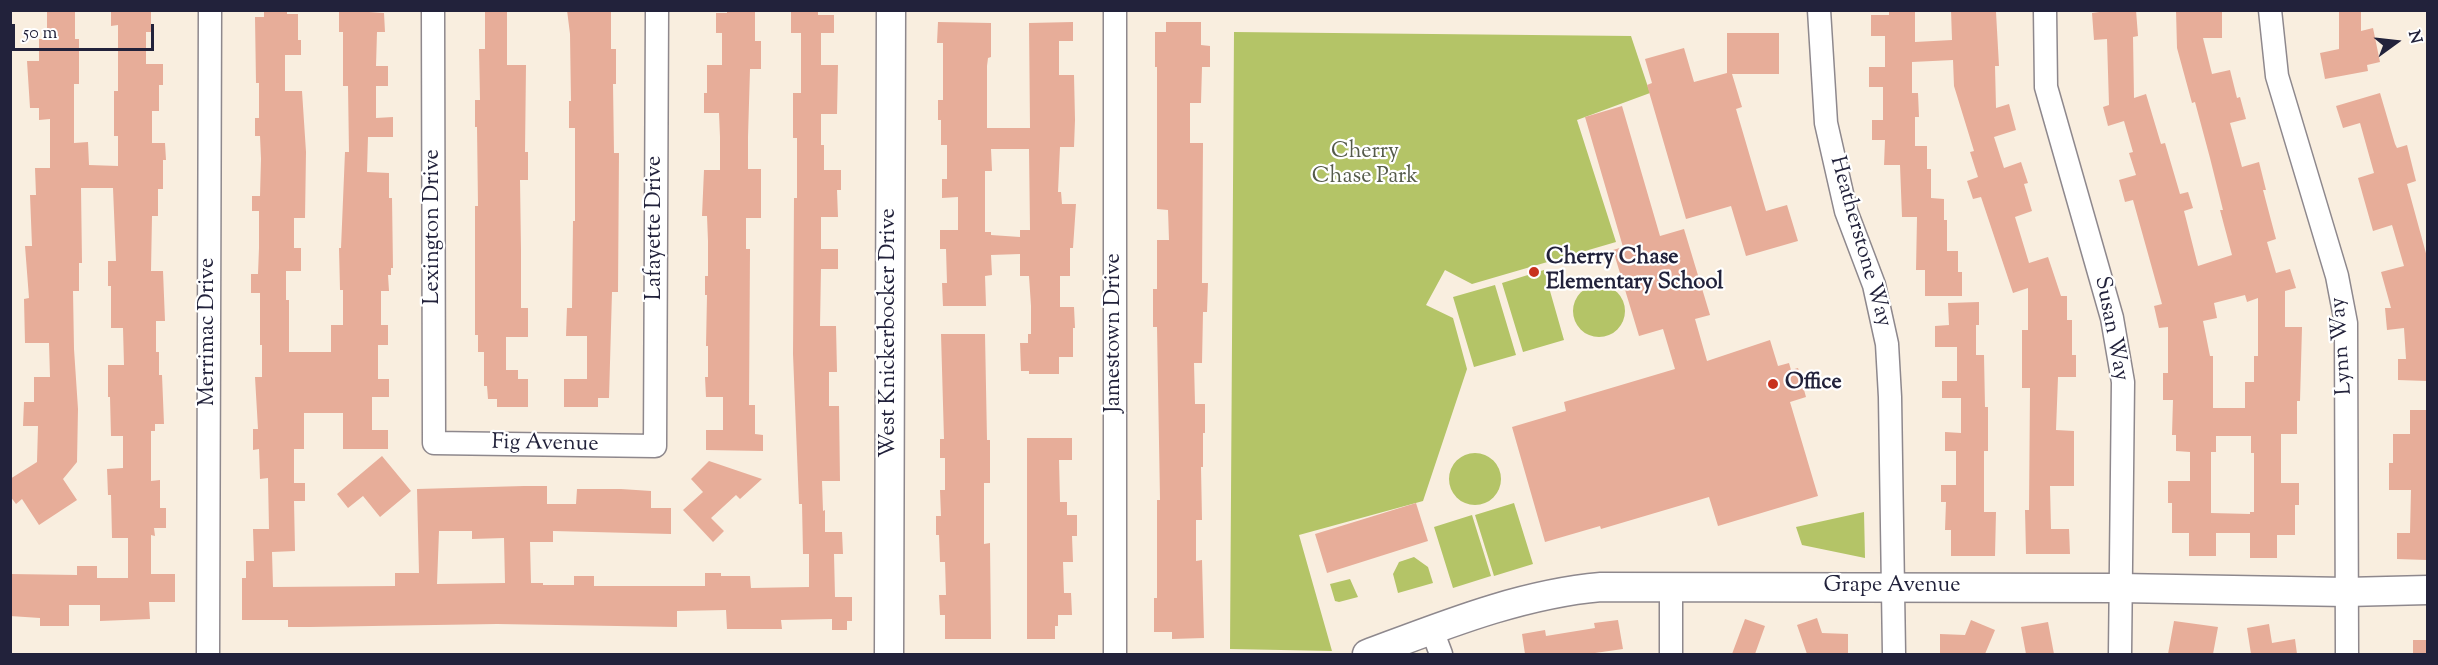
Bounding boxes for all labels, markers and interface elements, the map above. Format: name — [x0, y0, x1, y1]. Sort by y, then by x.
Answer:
scale bar — [15, 12, 158, 50]
north arrow — [2366, 12, 2426, 72]
text: 50 m — [23, 21, 57, 47]
text: N — [2401, 28, 2427, 46]
park label: Cherry Chase Park — [1312, 140, 1418, 192]
street label: Lexington Drive — [421, 149, 447, 305]
street label: Heatherstone Way — [1822, 154, 1896, 330]
street label: Lafayette Drive — [643, 156, 669, 300]
street label: West Knickerbocker Drive — [877, 208, 903, 458]
place label: Cherry Chase Elementary School — [1546, 246, 1723, 298]
street label: Jamestown Drive — [1102, 253, 1128, 413]
street label: Merrimac Drive — [196, 258, 222, 406]
marker: Cherry Chase Elementary School — [1527, 265, 1541, 279]
street label: Susan Way — [2087, 274, 2133, 384]
street label: Lynn Way — [2326, 296, 2360, 396]
place label: Office — [1785, 371, 1842, 397]
marker: Office — [1766, 377, 1780, 391]
street label: Fig Avenue — [491, 431, 599, 459]
street label: Grape Avenue — [1824, 574, 1960, 600]

